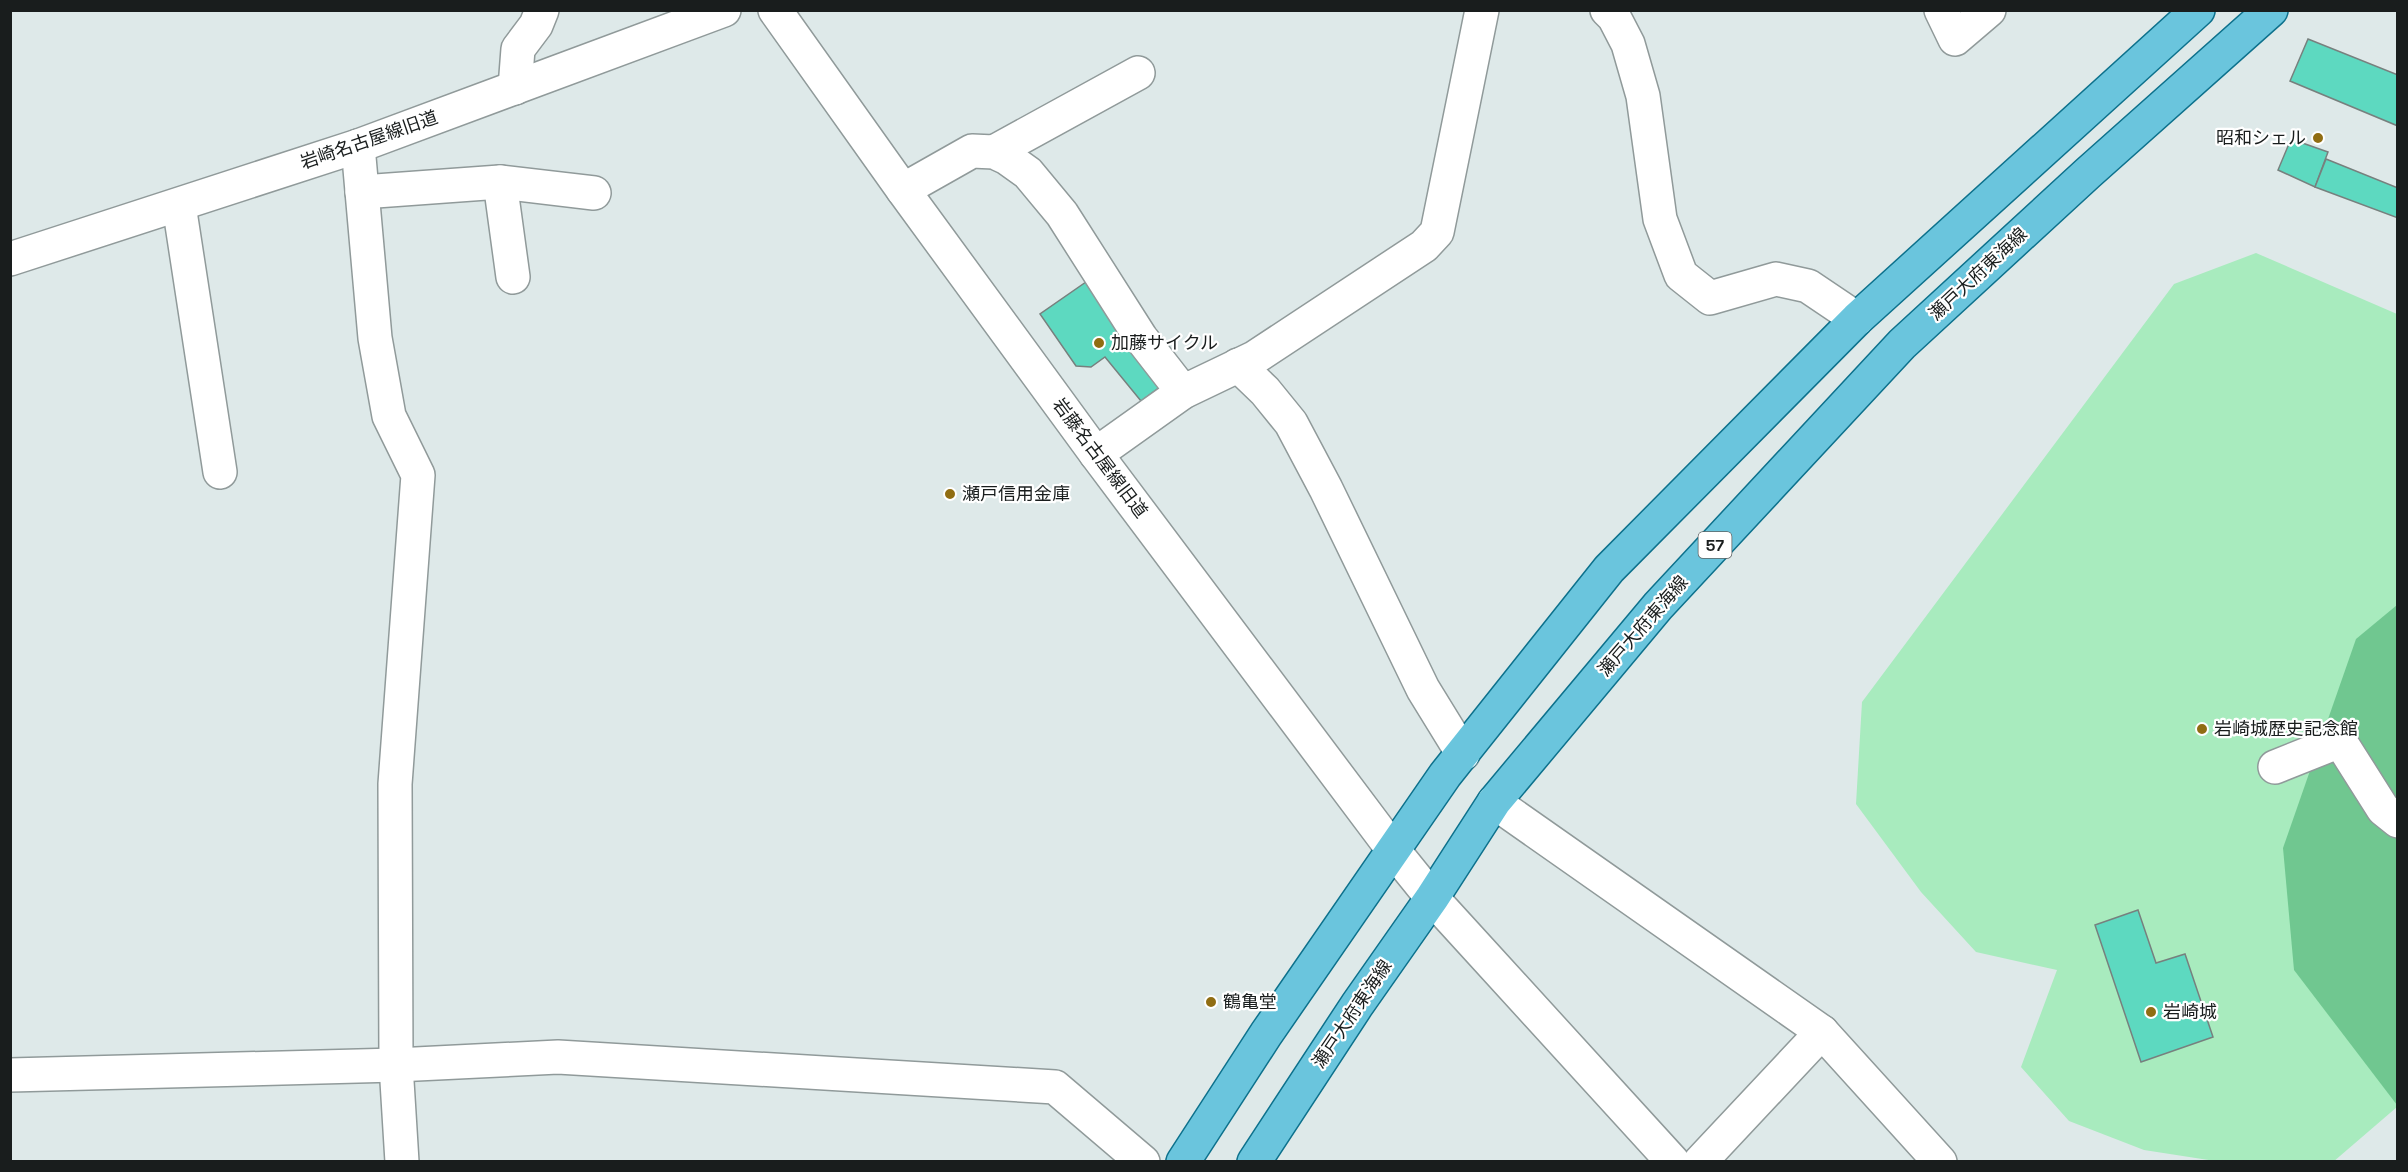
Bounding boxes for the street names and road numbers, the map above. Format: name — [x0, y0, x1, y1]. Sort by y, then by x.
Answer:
street label: 岩崎名古屋線旧道 — [297, 105, 441, 174]
street label: 瀬戸大府東海線 — [1924, 222, 2032, 325]
street label: 岩藤名古屋線旧道 — [1048, 393, 1153, 522]
road number: 57 — [1698, 532, 1732, 558]
street label: 瀬戸大府東海線 — [1593, 571, 1693, 681]
street label: 瀬戸大府東海線 — [1307, 955, 1396, 1072]

